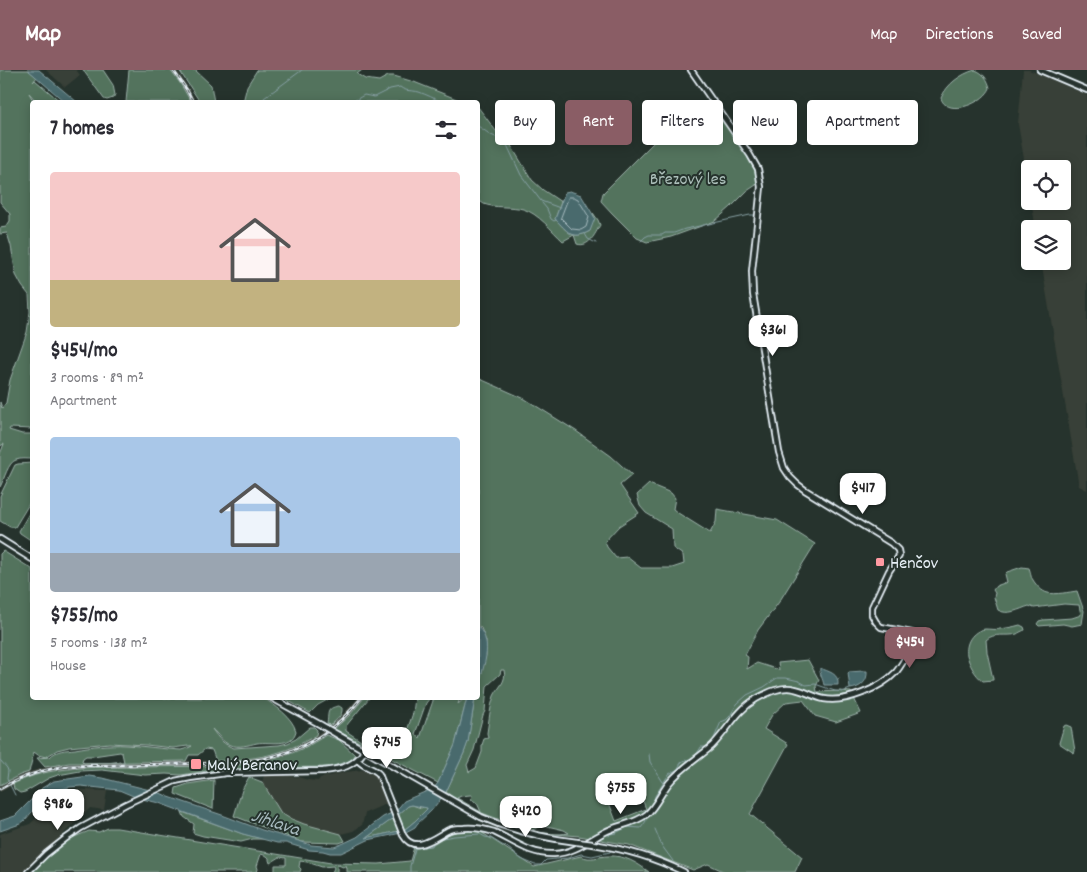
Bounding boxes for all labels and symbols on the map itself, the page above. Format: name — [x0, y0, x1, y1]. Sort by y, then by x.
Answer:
park label: Březový les — [650, 168, 726, 193]
pin: $361 — [743, 314, 803, 357]
pin: $417 — [833, 472, 893, 515]
place label: Henčov — [890, 552, 939, 577]
marker: Henčov — [874, 556, 886, 568]
pin: $454 — [880, 626, 940, 669]
pin: $745 — [357, 726, 417, 769]
place label: Malý Beranov — [207, 754, 298, 779]
marker: Malý Beranov — [189, 757, 203, 771]
pin: $755 — [591, 772, 651, 815]
pin: $986 — [28, 788, 88, 831]
pin: $420 — [496, 796, 556, 838]
water label: Jihlava — [247, 804, 304, 845]

